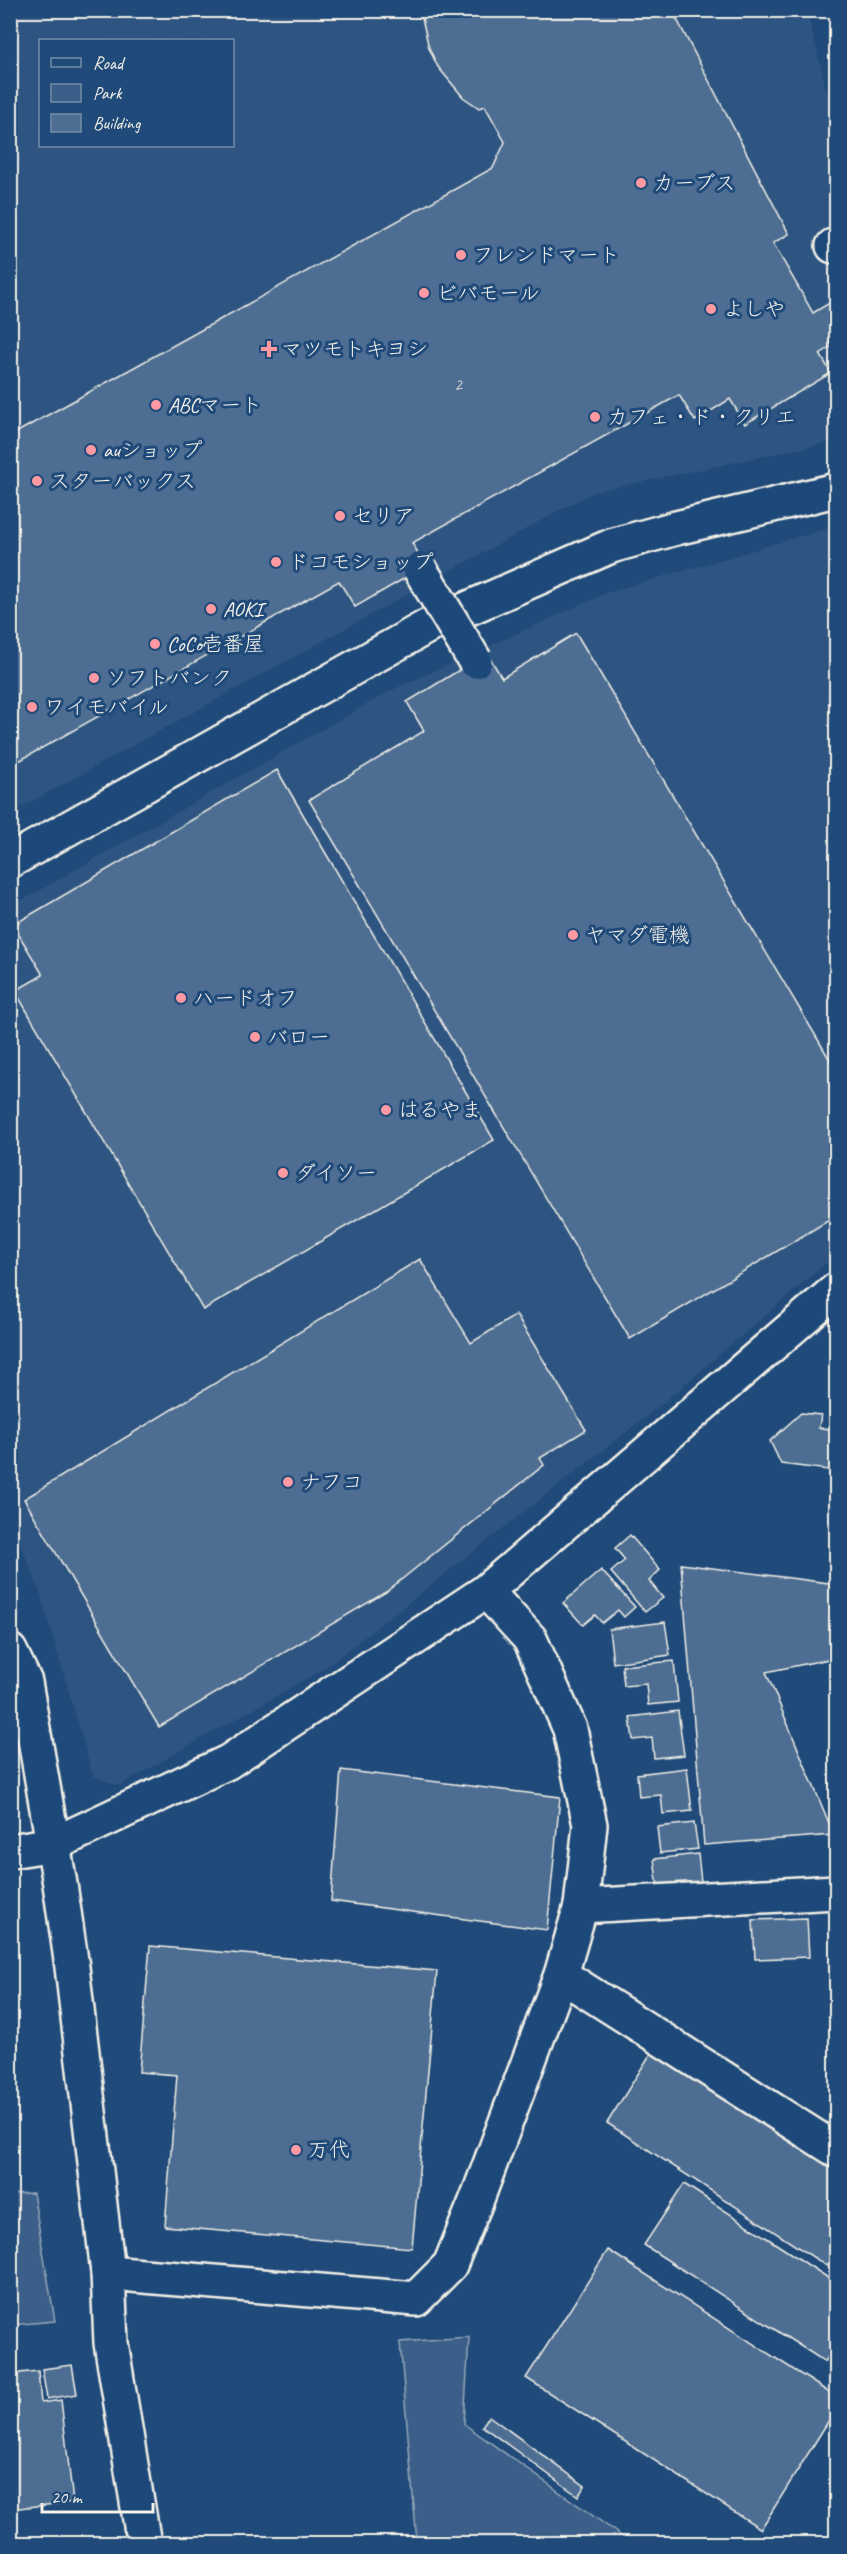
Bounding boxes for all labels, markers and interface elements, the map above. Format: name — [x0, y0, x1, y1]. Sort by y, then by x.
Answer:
legend — [39, 39, 234, 147]
text: Road — [93, 52, 126, 74]
text: Park — [93, 82, 123, 104]
text: Building — [93, 112, 142, 134]
place label: カーブス — [653, 170, 736, 196]
marker: カーブス — [634, 176, 648, 190]
place label: フレンドマート — [473, 242, 620, 268]
marker: フレンドマート — [454, 248, 468, 262]
place label: ビバモール — [436, 280, 540, 306]
marker: ビバモール — [417, 286, 431, 300]
place label: よしや — [723, 296, 786, 322]
marker: よしや — [704, 302, 718, 316]
place label: マツモトキヨシ — [281, 336, 428, 362]
marker: マツモトキヨシ — [262, 342, 276, 356]
house number: 2 — [454, 373, 464, 395]
place label: ABCマート — [168, 392, 262, 418]
marker: ABCマート — [149, 398, 163, 412]
place label: カフェ・ド・クリエ — [607, 404, 796, 430]
marker: カフェ・ド・クリエ — [588, 410, 602, 424]
place label: auショップ — [103, 437, 203, 463]
marker: auショップ — [84, 443, 98, 457]
place label: スターバックス — [49, 468, 196, 494]
marker: スターバックス — [30, 474, 44, 488]
place label: セリア — [352, 503, 415, 529]
marker: セリア — [333, 509, 347, 523]
place label: ドコモショップ — [288, 549, 434, 575]
marker: ドコモショップ — [269, 555, 283, 569]
place label: AOKI — [223, 596, 267, 622]
marker: AOKI — [204, 602, 218, 616]
place label: CoCo壱番屋 — [167, 631, 265, 657]
marker: CoCo壱番屋 — [148, 637, 162, 651]
place label: ソフトバンク — [106, 665, 232, 691]
marker: ソフトバンク — [87, 671, 101, 685]
place label: ワイモバイル — [44, 694, 169, 720]
marker: ワイモバイル — [25, 700, 39, 714]
place label: ヤマダ電機 — [585, 922, 690, 948]
marker: ヤマダ電機 — [566, 928, 580, 942]
place label: ハードオフ — [193, 985, 298, 1011]
marker: ハードオフ — [174, 991, 188, 1005]
place label: バロー — [267, 1024, 330, 1050]
marker: バロー — [248, 1030, 262, 1044]
place label: はるやま — [398, 1097, 482, 1123]
marker: はるやま — [379, 1103, 393, 1117]
place label: ダイソー — [295, 1160, 377, 1186]
marker: ダイソー — [276, 1166, 290, 1180]
place label: ナフコ — [300, 1469, 363, 1495]
marker: ナフコ — [281, 1475, 295, 1489]
place label: 万代 — [308, 2137, 350, 2163]
marker: 万代 — [289, 2143, 303, 2157]
scale bar — [42, 2476, 153, 2514]
text: 20 m — [51, 2486, 84, 2508]

